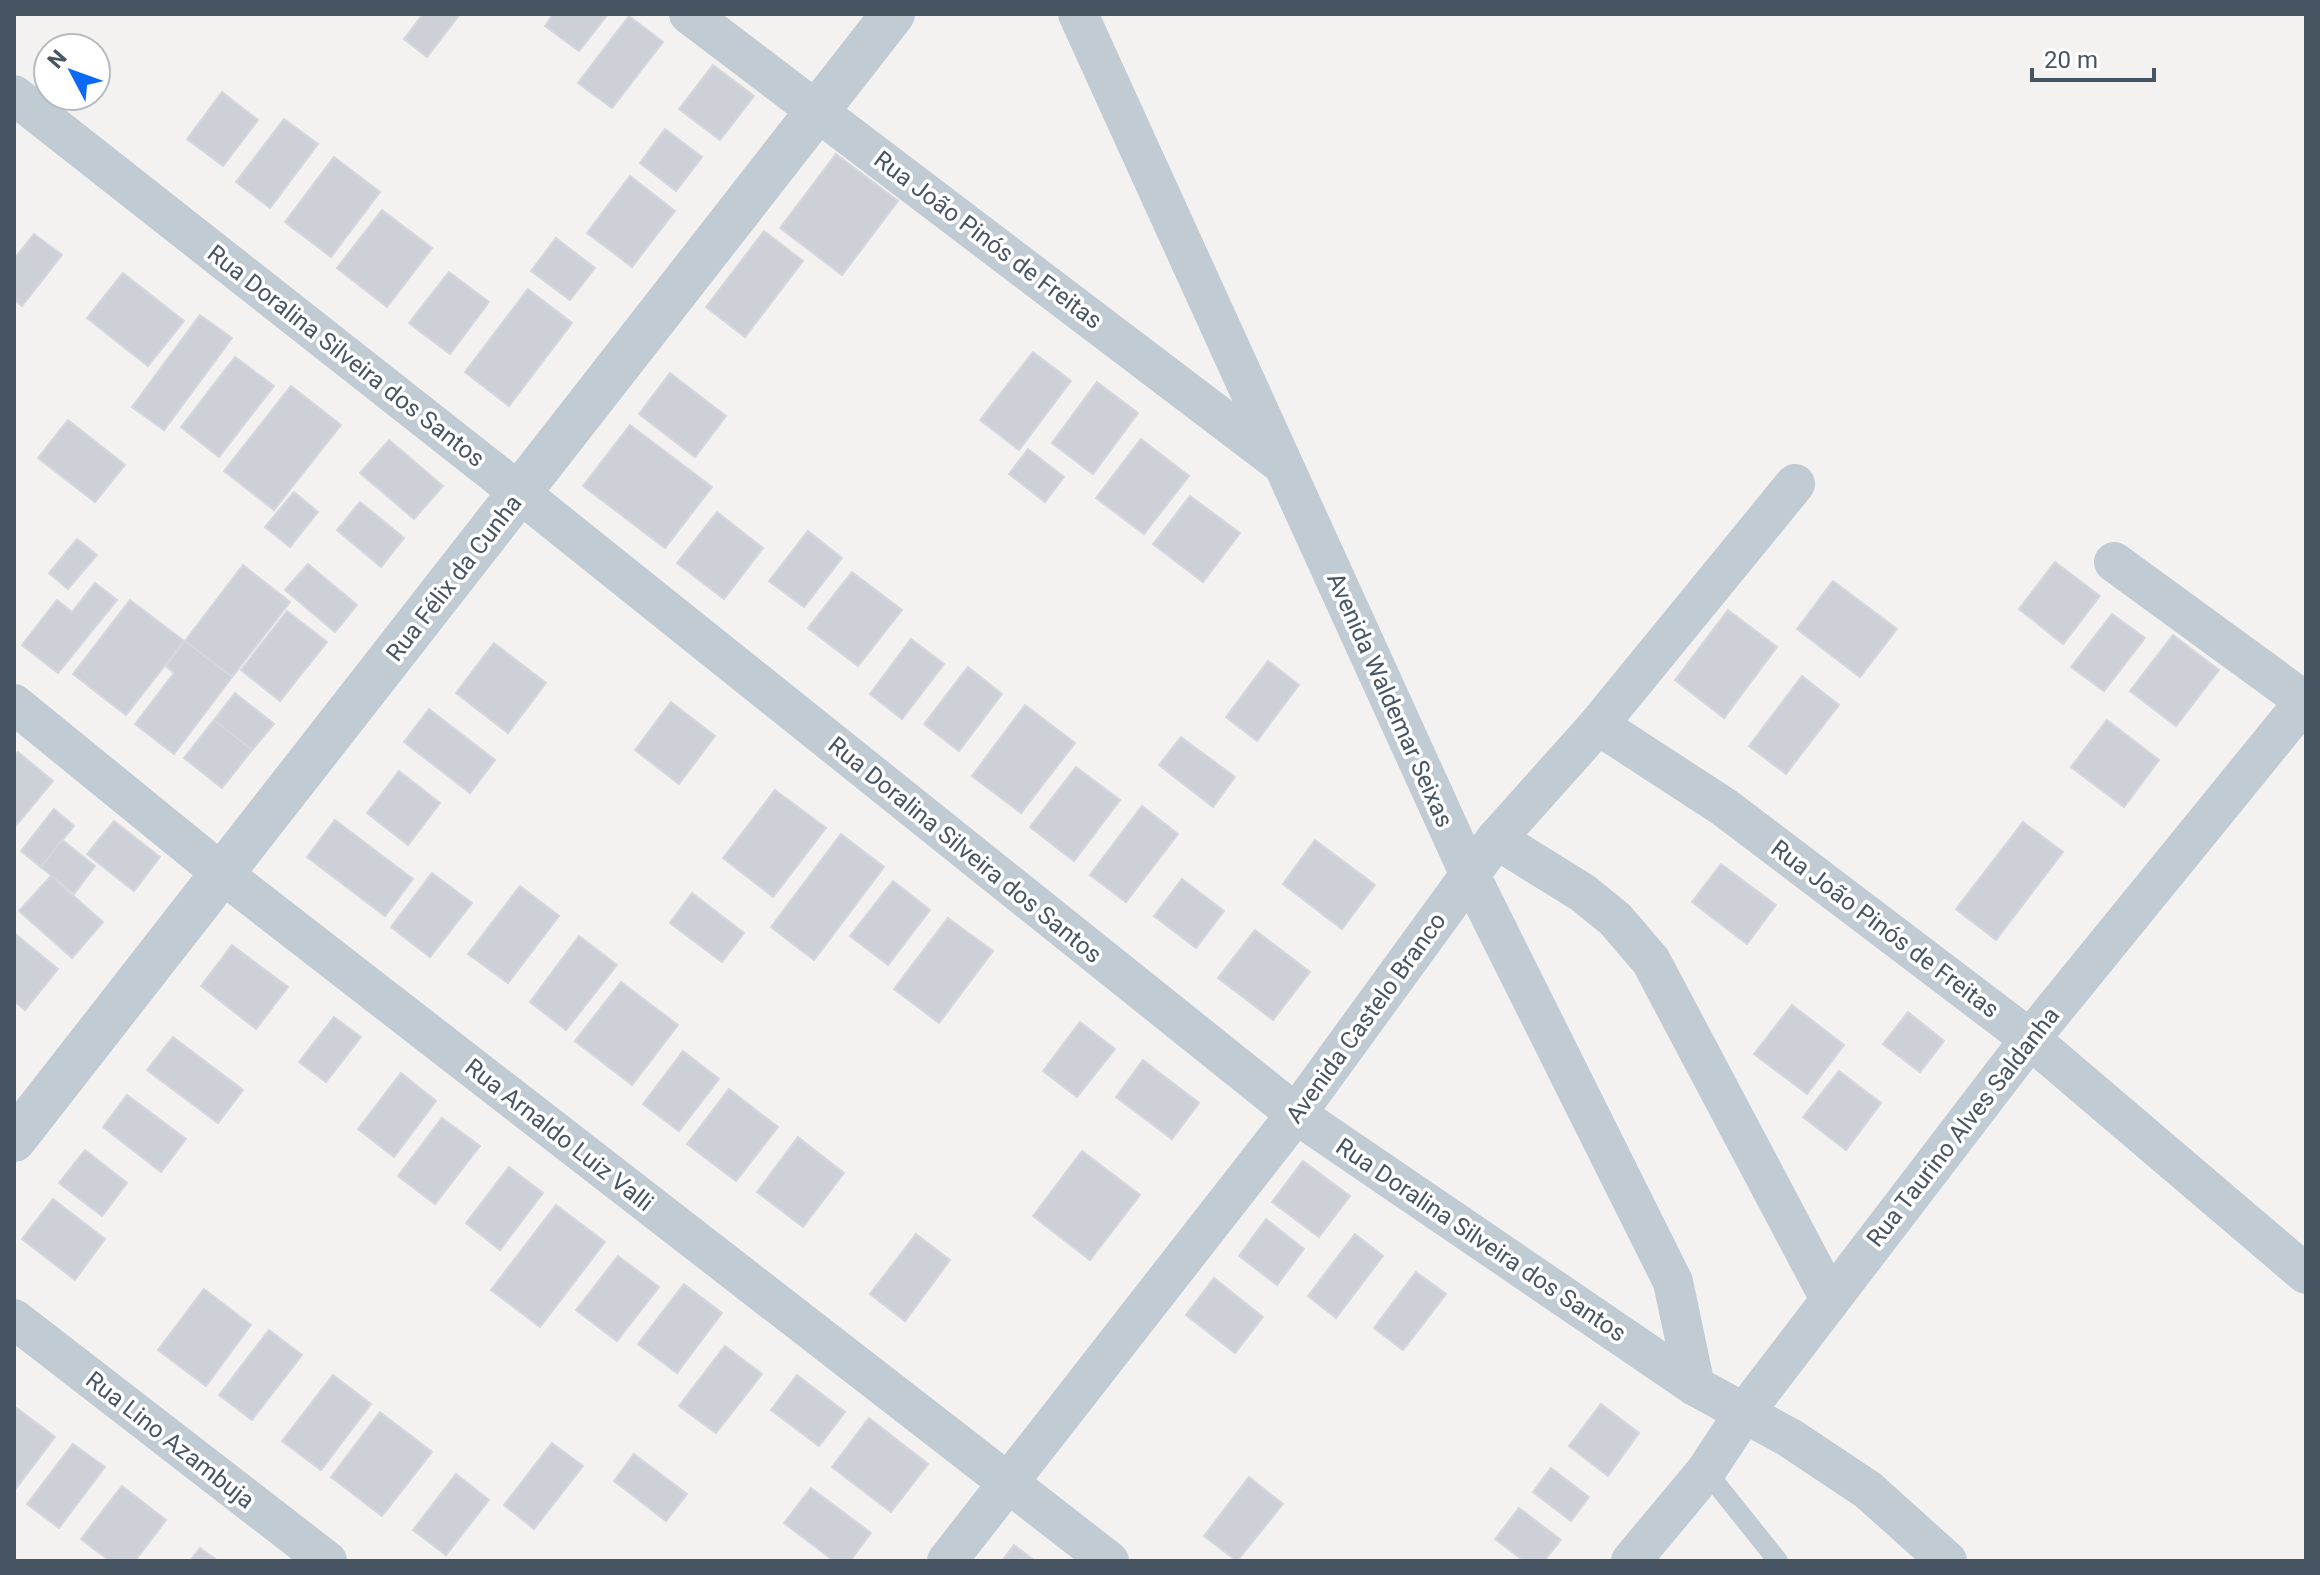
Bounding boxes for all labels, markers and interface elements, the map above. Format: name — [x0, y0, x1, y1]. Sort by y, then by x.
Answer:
north arrow — [32, 32, 112, 112]
scale bar — [2032, 32, 2154, 82]
text: N — [43, 45, 72, 73]
text: 20 m — [2044, 46, 2098, 74]
street label: Rua João Pinós de Freitas — [869, 145, 1107, 335]
street label: Rua Doralina Silveira dos Santos — [202, 239, 490, 473]
street label: Rua Félix da Cunha — [380, 489, 528, 667]
street label: Avenida Waldemar Seixas — [1321, 569, 1459, 831]
street label: Rua Doralina Silveira dos Santos — [823, 731, 1107, 969]
street label: Rua João Pinós de Freitas — [1766, 834, 2004, 1024]
street label: Avenida Castelo Branco — [1280, 907, 1452, 1129]
street label: Rua Taurino Alves Saldanha — [1861, 1002, 2065, 1252]
street label: Rua Arnaldo Luiz Valli — [459, 1053, 659, 1217]
street label: Rua Doralina Silveira dos Santos — [1331, 1132, 1631, 1348]
street label: Rua Lino Azambuja — [80, 1366, 260, 1514]

